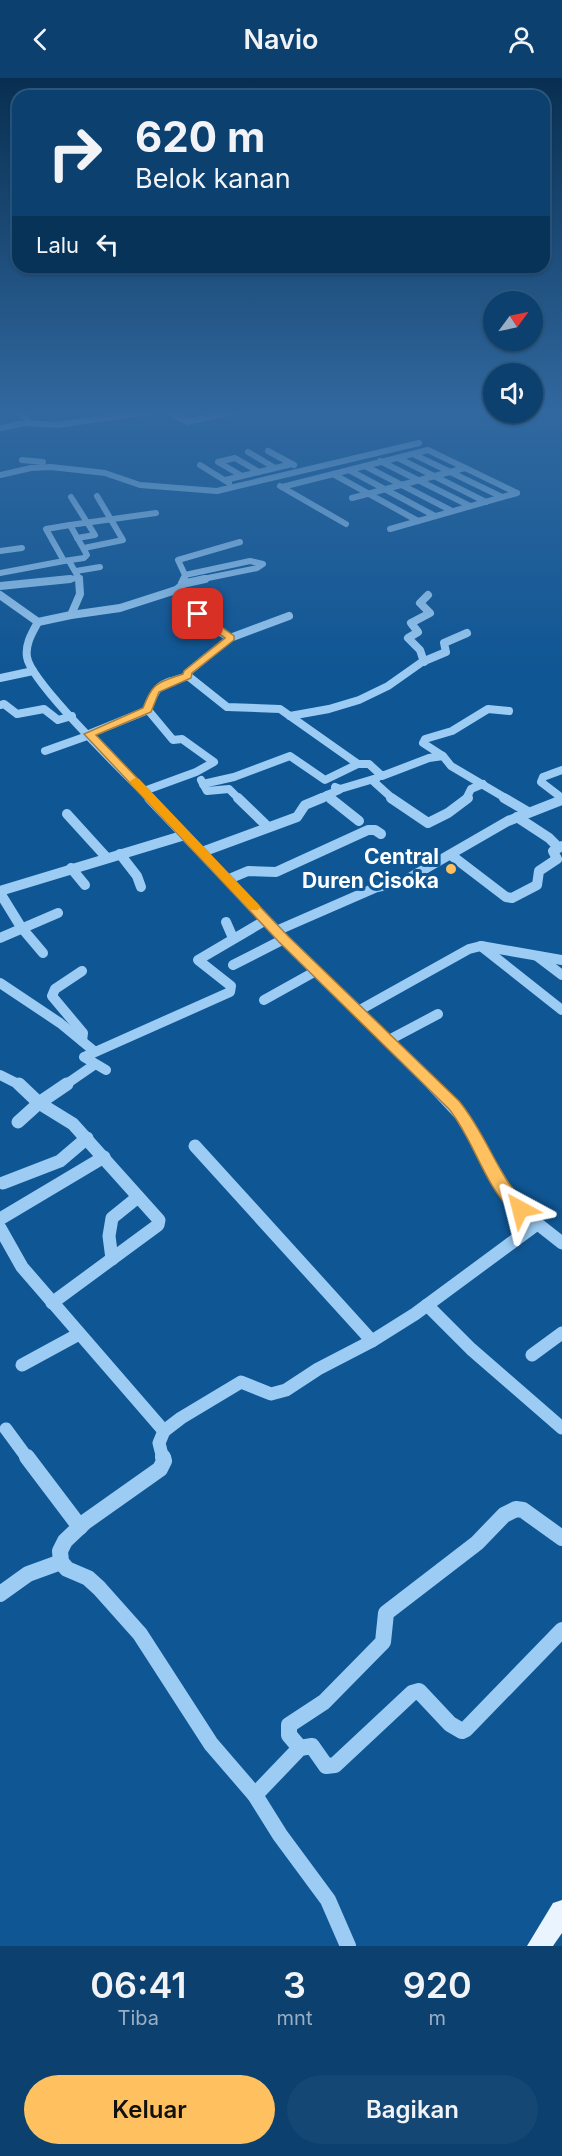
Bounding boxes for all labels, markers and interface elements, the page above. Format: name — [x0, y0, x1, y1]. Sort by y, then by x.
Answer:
icon: back — [24, 23, 57, 56]
text: Navio — [244, 23, 318, 56]
icon: person — [505, 23, 538, 56]
text: 620 m — [135, 111, 265, 162]
icon: right — [36, 114, 114, 192]
text: Belok kanan — [135, 162, 291, 195]
icon: left — [91, 228, 124, 261]
text: Lalu — [36, 232, 79, 258]
north arrow — [483, 291, 543, 351]
map controls — [483, 291, 543, 423]
button: sound — [483, 363, 543, 423]
pin — [172, 588, 223, 639]
icon: arrive — [181, 597, 214, 630]
place label: Central Duren Cisoka — [302, 844, 439, 893]
marker: Central Duren Cisoka — [444, 862, 458, 876]
position arrow — [488, 1177, 552, 1241]
text: 06:41 — [90, 1963, 186, 2007]
text: 3 — [283, 1963, 306, 2007]
text: 920 — [403, 1963, 472, 2007]
text: Tiba — [118, 2006, 159, 2030]
text: mnt — [277, 2006, 312, 2030]
text: m — [428, 2006, 446, 2030]
button: Keluar — [24, 2075, 275, 2144]
button: Bagikan — [287, 2075, 538, 2144]

